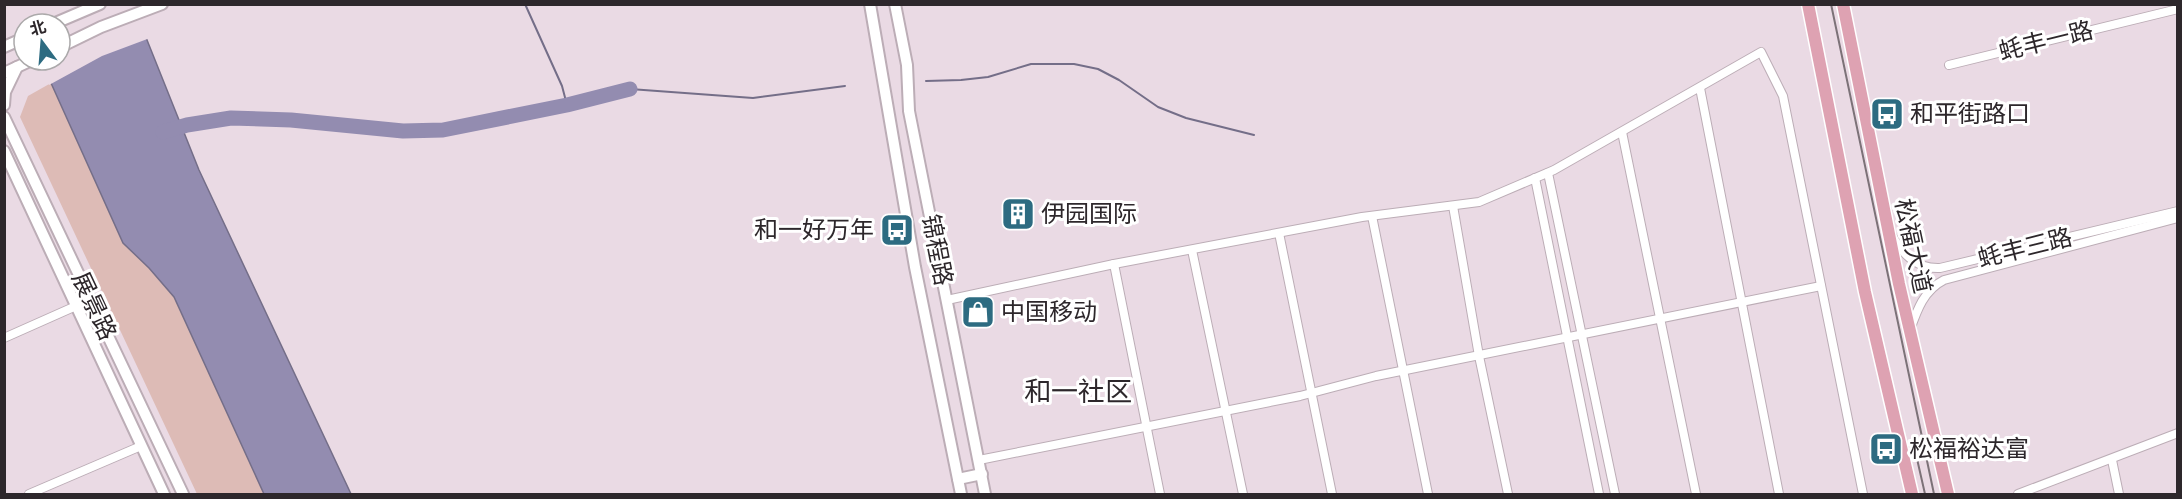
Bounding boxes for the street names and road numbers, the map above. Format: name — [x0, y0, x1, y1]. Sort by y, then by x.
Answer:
street label: 蚝丰一路 — [1995, 12, 2097, 69]
street label: 松福大道 — [1886, 195, 1941, 296]
street label: 锦程路 — [913, 211, 962, 289]
street label: 蚝丰三路 — [1974, 219, 2076, 276]
street label: 展景路 — [63, 266, 126, 346]

